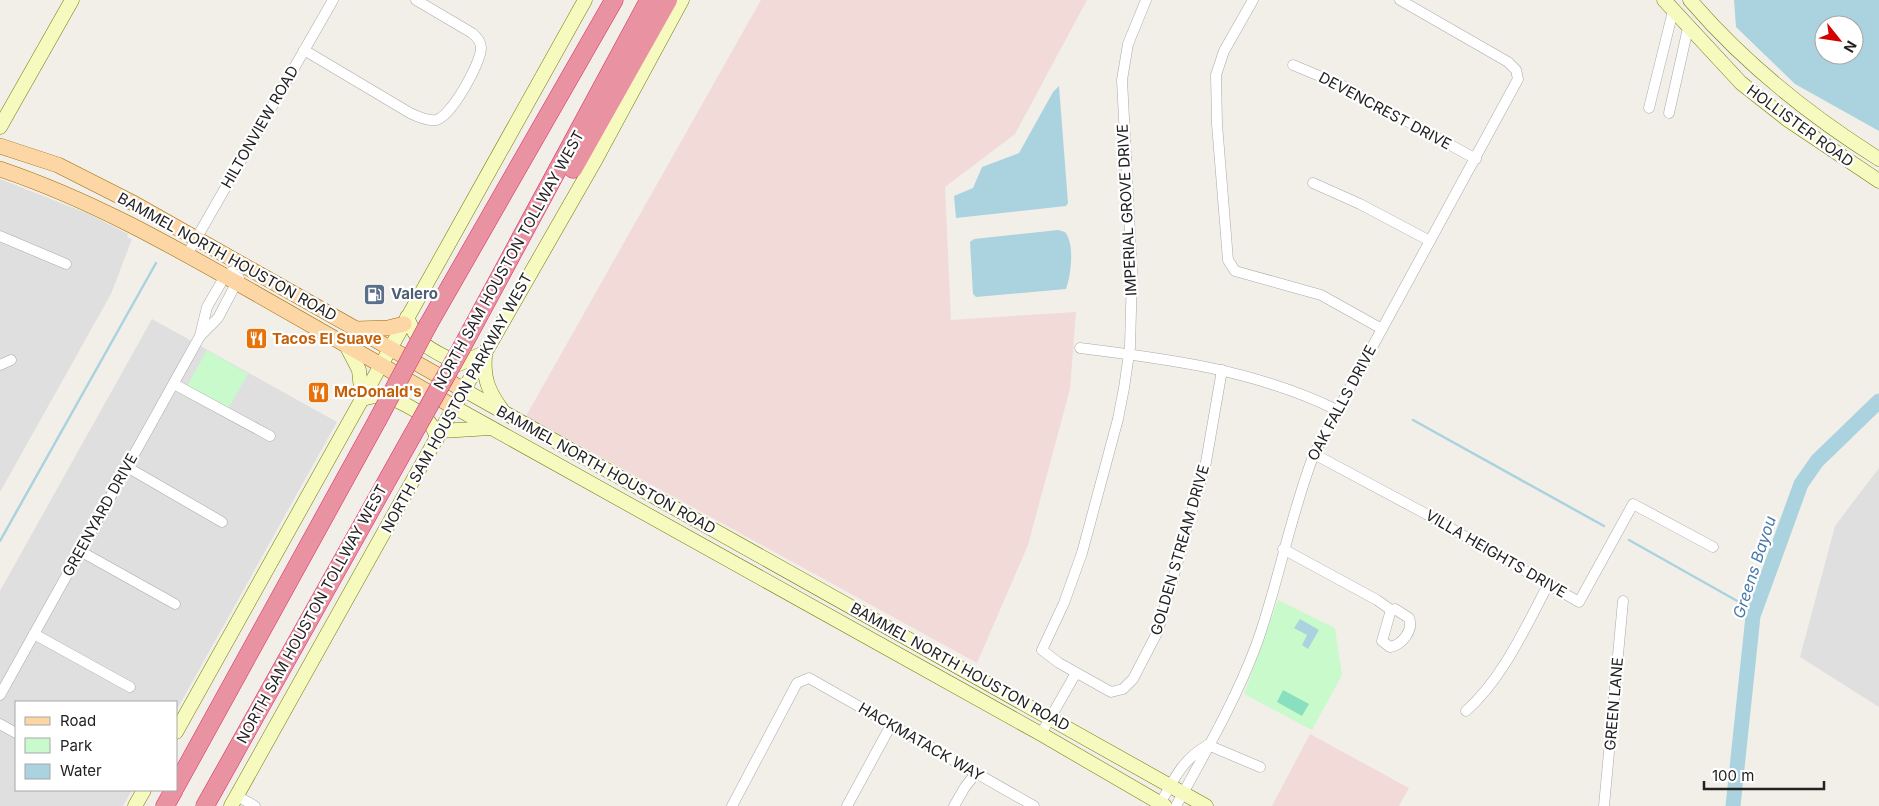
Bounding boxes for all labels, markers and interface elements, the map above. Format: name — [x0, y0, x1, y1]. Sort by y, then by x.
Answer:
north arrow — [1814, 15, 1864, 65]
text: N — [1841, 38, 1861, 56]
street label: HILTONVIEW ROAD — [217, 62, 302, 191]
street label: DEVENCREST DRIVE — [1316, 68, 1455, 154]
street label: HOLLISTER ROAD — [1743, 80, 1857, 171]
street label: IMPERIAL GROVE DRIVE — [1113, 124, 1140, 296]
street label: NORTH SAM HOUSTON TOLLWAY WEST — [429, 127, 588, 393]
street label: BAMMEL NORTH HOUSTON ROAD — [114, 188, 340, 325]
street label: NORTH SAM HOUSTON PARKWAY WEST — [377, 270, 536, 536]
fuel station icon: Valero — [363, 282, 387, 306]
place label: Valero — [391, 284, 438, 303]
restaurant icon: Tacos El Suave — [244, 327, 268, 351]
place label: Tacos El Suave — [272, 329, 382, 348]
street label: OAK FALLS DRIVE — [1303, 342, 1380, 464]
restaurant icon: McDonald's — [306, 380, 330, 404]
place label: McDonald's — [334, 382, 422, 401]
street label: BAMMEL NORTH HOUSTON ROAD — [493, 401, 719, 538]
street label: GREENYARD DRIVE — [58, 450, 141, 580]
street label: GOLDEN STREAM DRIVE — [1146, 462, 1213, 637]
street label: NORTH SAM HOUSTON TOLLWAY WEST — [232, 481, 391, 747]
street label: VILLA HEIGHTS DRIVE — [1422, 505, 1570, 602]
water label: Greens Bayou — [1728, 513, 1780, 621]
street label: BAMMEL NORTH HOUSTON ROAD — [847, 598, 1073, 735]
street label: GREEN LANE — [1600, 657, 1627, 751]
street label: HACKMATACK WAY — [855, 698, 987, 785]
legend — [15, 701, 178, 791]
text: Road — [60, 711, 96, 730]
text: Park — [60, 736, 93, 755]
scale bar — [1704, 758, 1824, 790]
text: Water — [60, 761, 102, 780]
text: 100 m — [1712, 766, 1754, 785]

